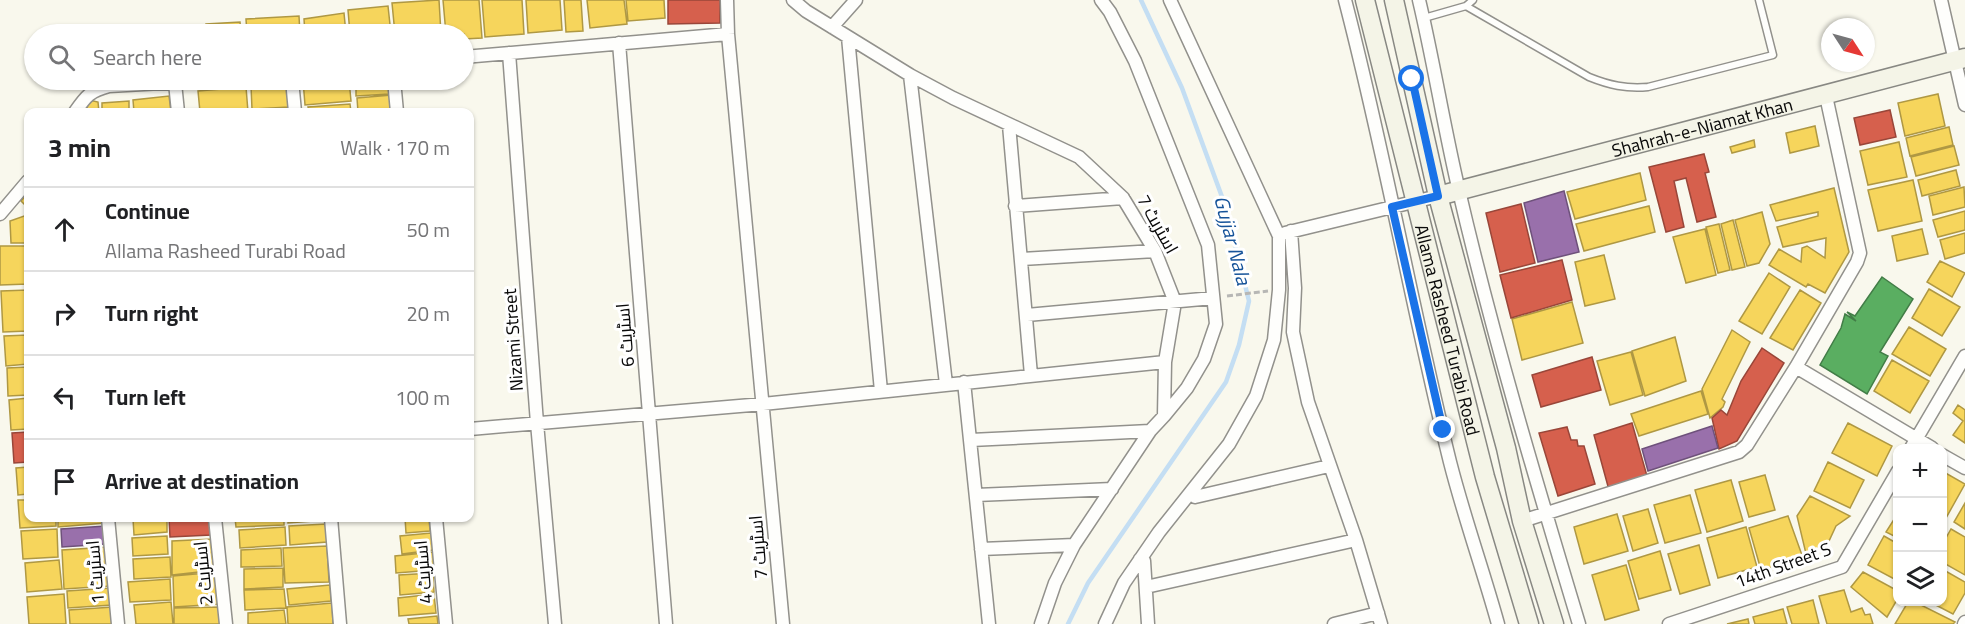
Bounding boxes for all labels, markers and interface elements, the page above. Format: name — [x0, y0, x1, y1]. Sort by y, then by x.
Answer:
north arrow — [1821, 18, 1875, 72]
search box — [24, 24, 474, 90]
text: Search here — [93, 36, 202, 78]
icon: search — [45, 41, 78, 74]
route start — [1398, 65, 1424, 91]
street label: Shahrah-e-Niamat Khan — [1608, 87, 1796, 166]
text: 3 min — [48, 123, 111, 172]
text: Walk · 170 m — [340, 129, 450, 166]
street label: اسٹریٹ 7 — [1128, 188, 1188, 260]
text: Continue — [105, 190, 190, 232]
water label: Gujjar Nala — [1203, 191, 1263, 290]
text: 50 m — [406, 211, 450, 248]
icon: ahead — [48, 213, 81, 246]
street label: Allama Rasheed Turabi Road — [1405, 221, 1490, 439]
text: Allama Rasheed Turabi Road — [105, 232, 346, 269]
street label: Nizami Street — [493, 287, 533, 392]
text: Turn right — [105, 292, 198, 334]
text: 20 m — [406, 295, 450, 332]
icon: right — [48, 297, 81, 330]
street label: اسٹریٹ 6 — [606, 302, 644, 368]
text: Turn left — [105, 376, 186, 418]
text: 100 m — [395, 379, 450, 416]
icon: left — [48, 381, 81, 414]
route end — [1429, 416, 1455, 442]
map controls — [1893, 444, 1947, 606]
button: + — [1893, 444, 1947, 498]
text: Arrive at destination — [105, 460, 299, 502]
icon: arrive — [48, 465, 81, 498]
button: − — [1893, 498, 1947, 552]
street label: اسٹریٹ 7 — [739, 514, 777, 580]
street label: 14th Street S — [1730, 532, 1836, 598]
street label: اسٹریٹ 1 — [76, 539, 114, 605]
street label: اسٹریٹ 2 — [183, 539, 223, 607]
street label: اسٹریٹ 4 — [404, 539, 442, 605]
button: layers — [1893, 552, 1947, 606]

